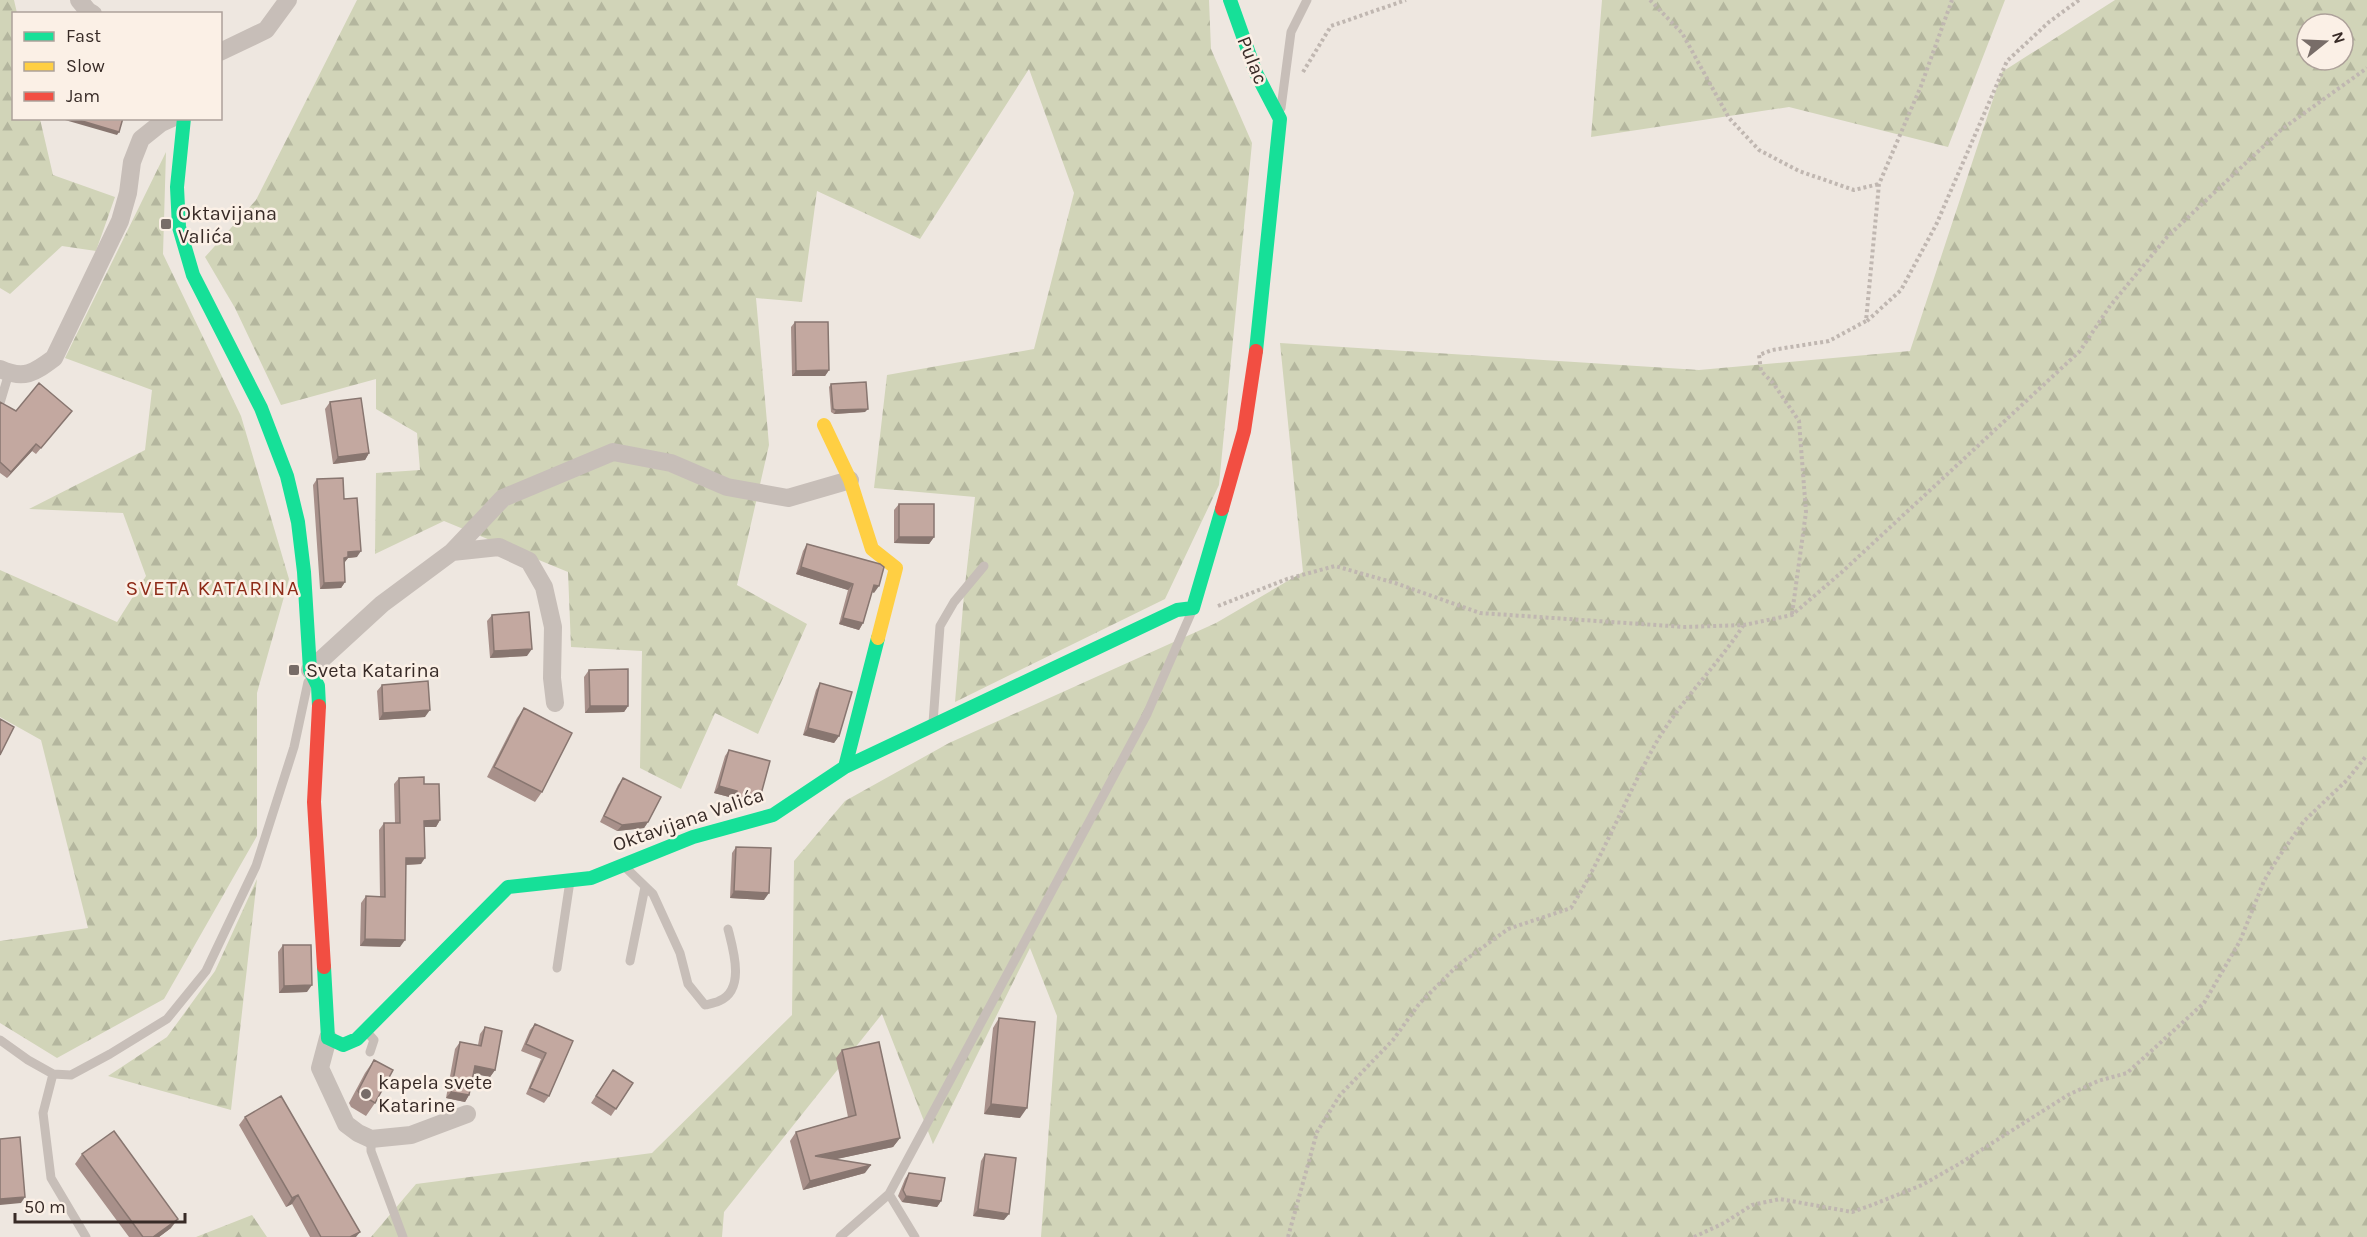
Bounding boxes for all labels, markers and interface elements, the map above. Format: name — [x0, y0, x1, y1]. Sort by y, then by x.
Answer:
legend — [12, 12, 222, 120]
north arrow — [2295, 12, 2355, 72]
text: Fast — [66, 25, 101, 47]
text: N — [2328, 29, 2350, 46]
street label: Pulac — [1232, 33, 1273, 88]
text: Slow — [66, 55, 105, 77]
text: Jam — [66, 85, 100, 107]
place label: Oktavijana Valića — [178, 202, 277, 248]
marker: Oktavijana Valića — [159, 217, 173, 231]
district label: SVETA KATARINA — [126, 576, 300, 600]
place label: Sveta Katarina — [306, 659, 440, 682]
marker: Sveta Katarina — [287, 663, 301, 677]
street label: Oktavijana Valića — [610, 783, 767, 856]
place label: kapela svete Katarine — [378, 1071, 492, 1117]
marker: kapela svete Katarine — [359, 1087, 373, 1101]
scale bar — [15, 1186, 184, 1224]
text: 50 m — [24, 1196, 66, 1218]

